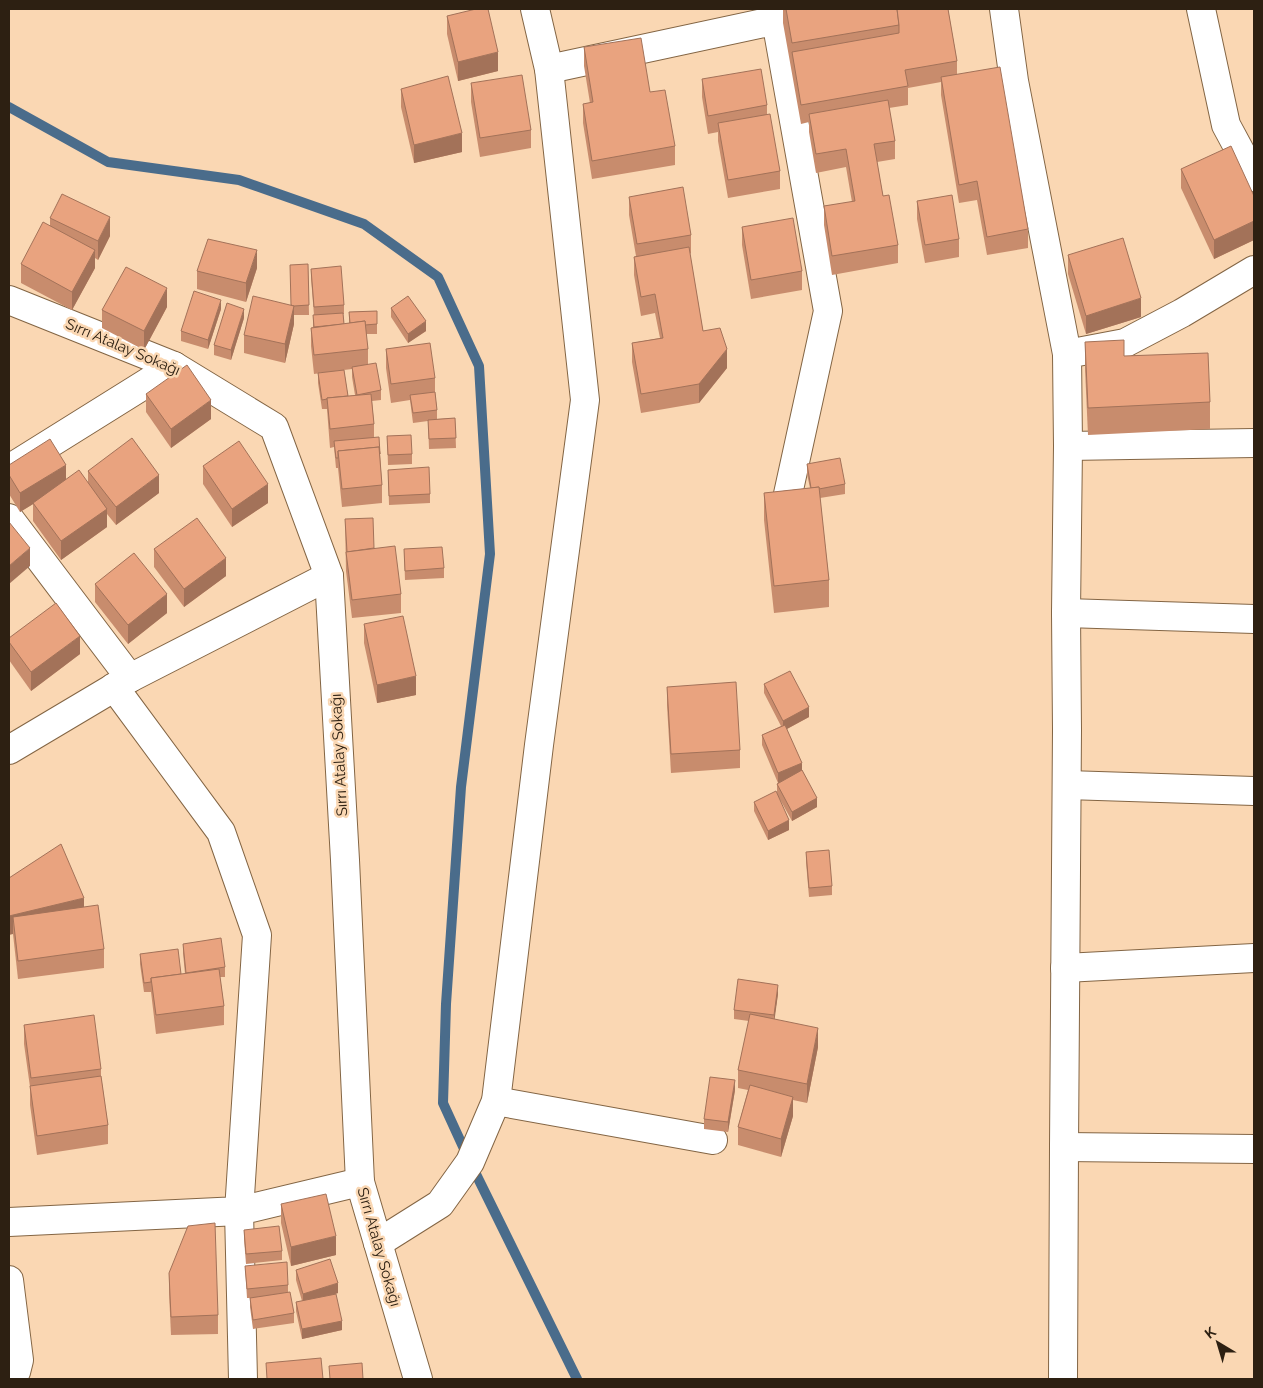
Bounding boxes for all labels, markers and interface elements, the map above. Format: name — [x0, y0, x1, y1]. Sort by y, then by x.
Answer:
street label: Sırrı Atalay Sokağı — [63, 315, 183, 379]
street label: Sırrı Atalay Sokağı — [327, 693, 351, 817]
street label: Sırrı Atalay Sokağı — [353, 1185, 405, 1309]
north arrow — [1193, 1318, 1243, 1368]
text: K — [1201, 1323, 1219, 1342]

